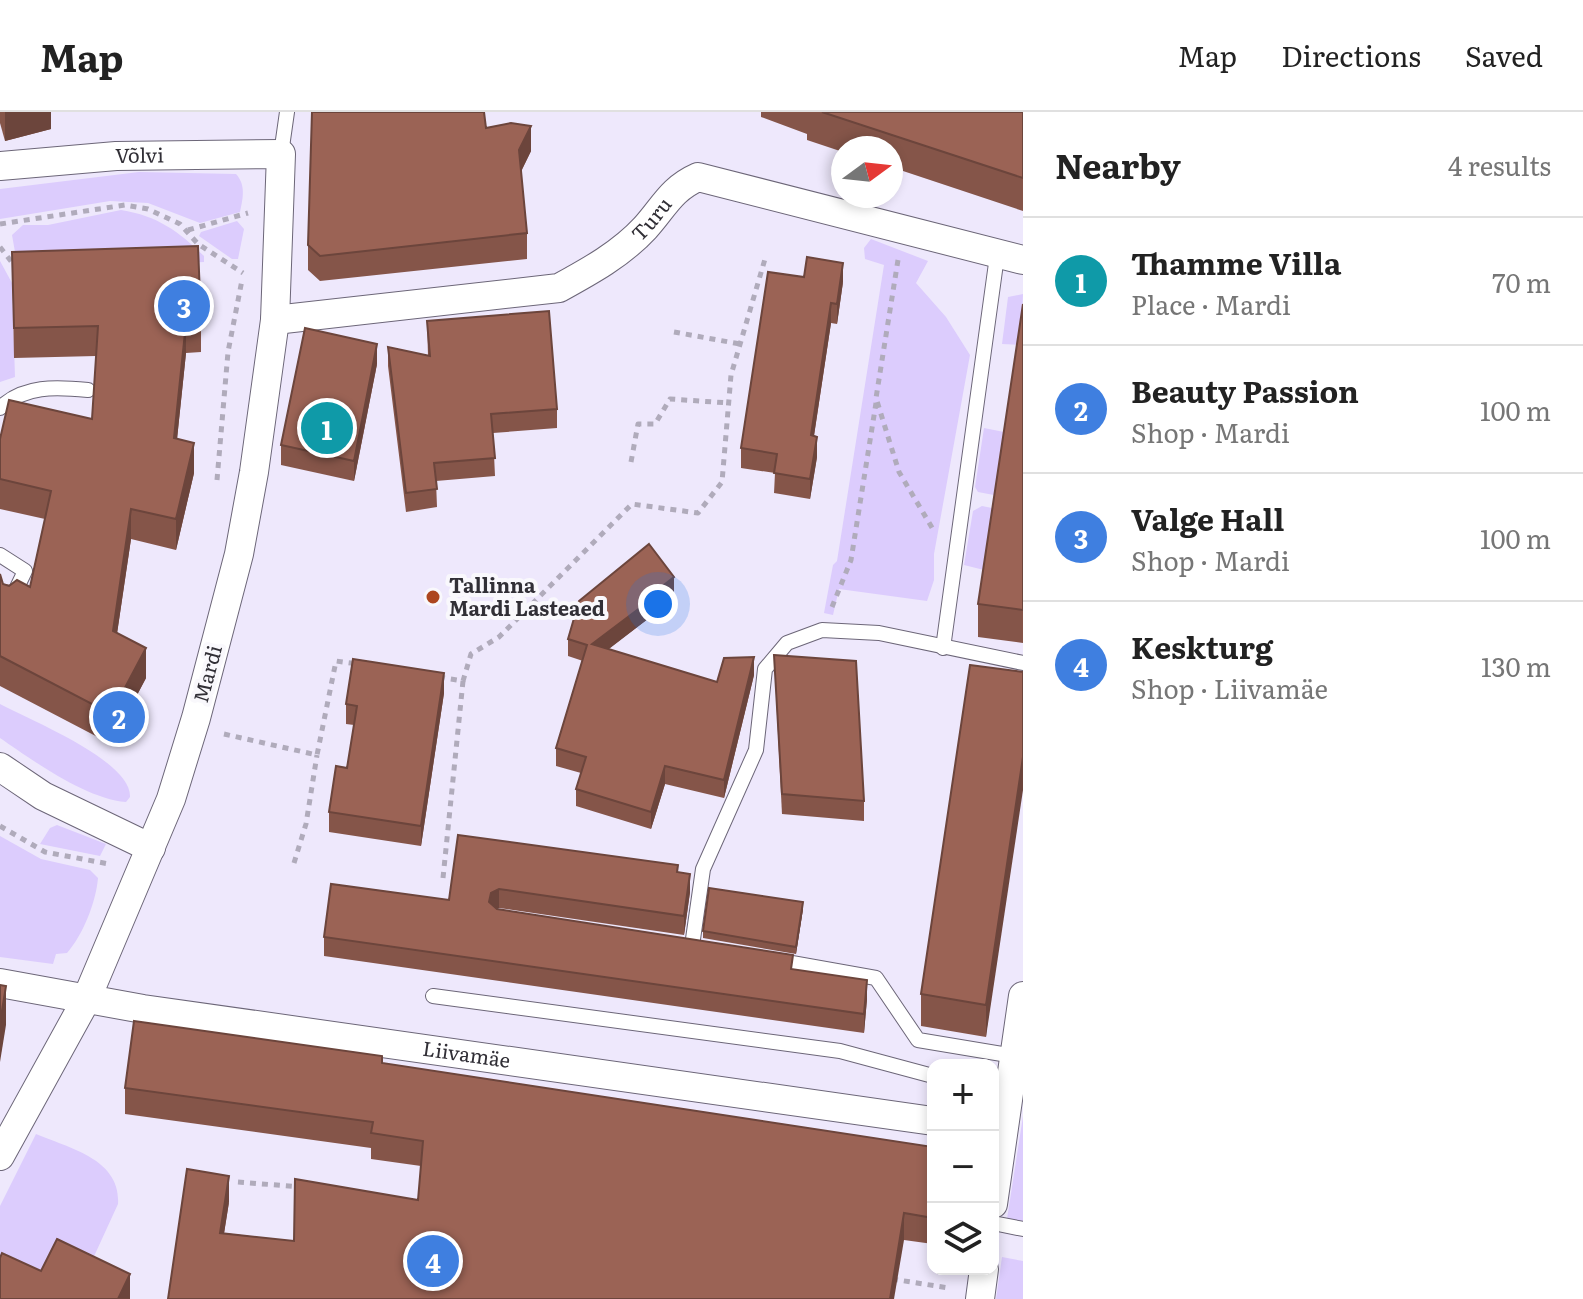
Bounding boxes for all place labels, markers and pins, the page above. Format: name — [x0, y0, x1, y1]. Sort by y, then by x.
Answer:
pin: 3 — [158, 276, 210, 336]
pin: 1 — [301, 398, 353, 458]
place label: Tallinna Mardi Lasteaed — [449, 569, 605, 622]
marker: Tallinna Mardi Lasteaed — [424, 588, 442, 606]
pin: 2 — [93, 687, 145, 747]
pin: 4 — [407, 1231, 459, 1291]

